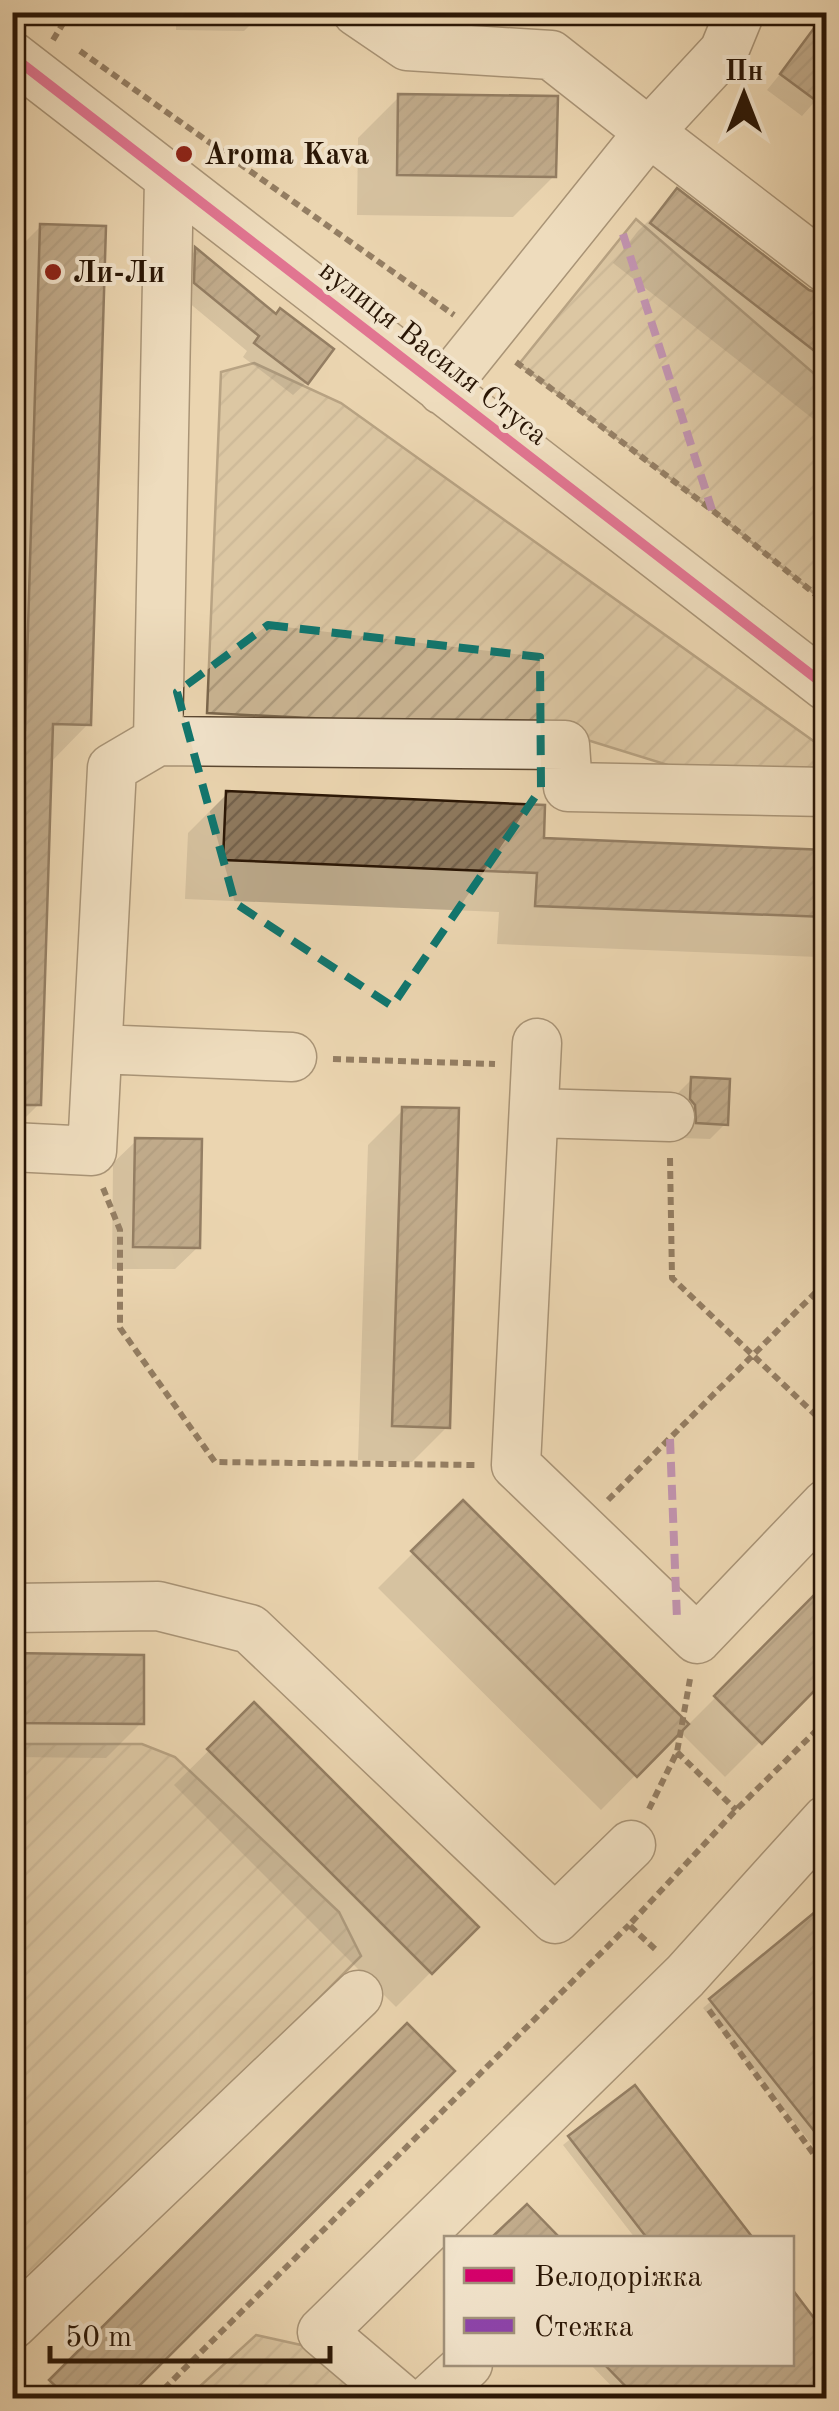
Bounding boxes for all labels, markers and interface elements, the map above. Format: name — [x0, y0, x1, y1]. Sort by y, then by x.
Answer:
north arrow — [694, 45, 794, 145]
text: Пн — [725, 59, 763, 87]
place label: Aroma Kava — [204, 141, 369, 171]
marker: Aroma Kava — [173, 143, 195, 165]
street label: вулиця Василя Стуса — [313, 255, 553, 452]
place label: Ли-Ли — [73, 259, 165, 289]
marker: Ли-Ли — [42, 261, 64, 283]
legend — [444, 2236, 794, 2366]
text: Велодоріжка — [534, 2263, 702, 2293]
scale bar — [50, 2301, 330, 2363]
text: Стежка — [534, 2313, 634, 2343]
text: 50 m — [65, 2323, 132, 2353]

